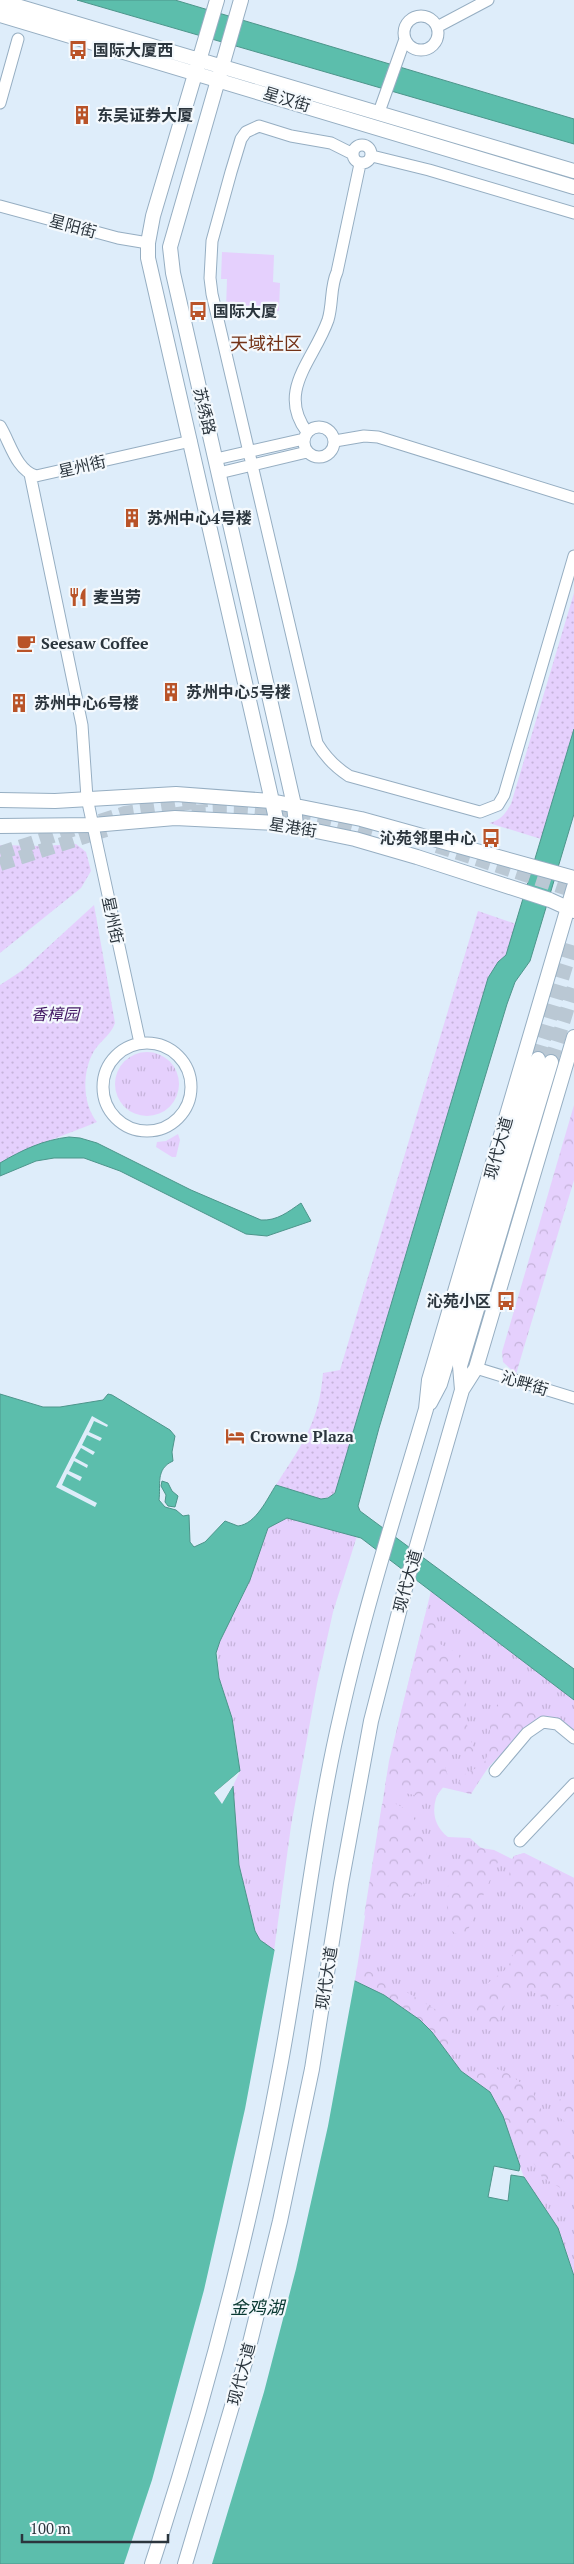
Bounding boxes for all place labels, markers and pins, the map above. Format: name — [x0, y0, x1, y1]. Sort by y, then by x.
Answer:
bus stop icon: 国际大厦西 — [67, 39, 89, 61]
place label: 国际大厦西 — [93, 39, 173, 61]
building icon: 东吴证券大厦 — [71, 104, 93, 126]
place label: 东吴证券大厦 — [97, 104, 193, 126]
bus stop icon: 国际大厦 — [187, 300, 209, 322]
place label: 国际大厦 — [213, 300, 277, 322]
building icon: 苏州中心4号楼 — [121, 507, 143, 529]
place label: 苏州中心4号楼 — [147, 507, 252, 529]
restaurant icon: 麦当劳 — [67, 586, 89, 608]
place label: 麦当劳 — [93, 586, 141, 608]
cafe icon: Seesaw Coffee — [15, 632, 37, 654]
place label: Seesaw Coffee — [41, 632, 149, 654]
building icon: 苏州中心5号楼 — [160, 681, 182, 703]
place label: 苏州中心5号楼 — [186, 681, 291, 703]
building icon: 苏州中心6号楼 — [8, 692, 30, 714]
place label: 苏州中心6号楼 — [34, 692, 139, 714]
place label: 沁苑邻里中心 — [380, 827, 476, 849]
bus stop icon: 沁苑邻里中心 — [480, 827, 502, 849]
place label: 沁苑小区 — [427, 1290, 491, 1312]
bus stop icon: 沁苑小区 — [495, 1290, 517, 1312]
hotel icon: Crowne Plaza — [224, 1425, 246, 1447]
place label: Crowne Plaza — [250, 1425, 354, 1447]

